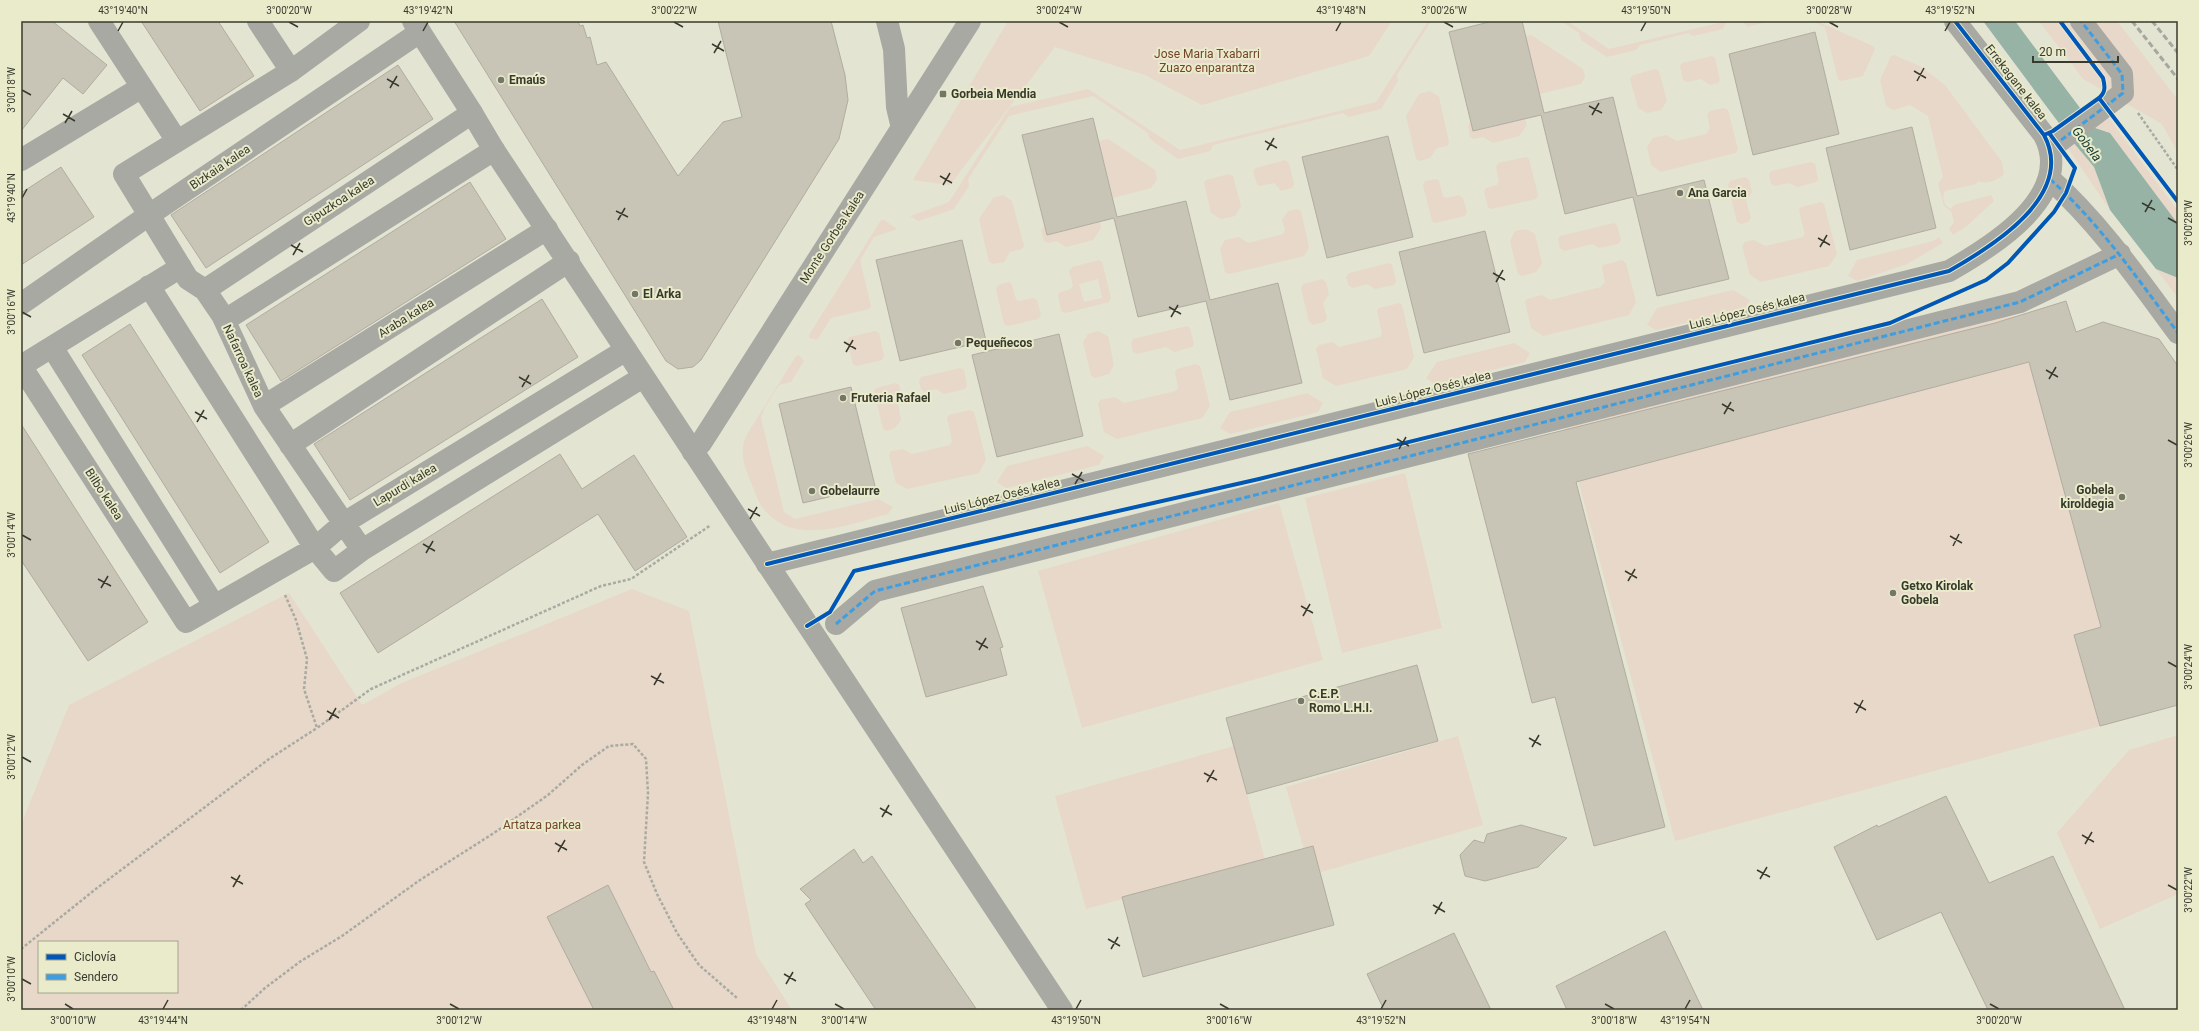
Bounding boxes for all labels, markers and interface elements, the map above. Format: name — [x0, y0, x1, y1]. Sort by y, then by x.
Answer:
text: 43°19'40"N — [98, 5, 148, 16]
text: 3°00'20"W — [266, 5, 312, 16]
text: 43°19'42"N — [403, 5, 453, 16]
text: 3°00'22"W — [651, 5, 697, 16]
text: 3°00'24"W — [1036, 5, 1082, 16]
text: 43°19'48"N — [1316, 5, 1366, 16]
text: 3°00'26"W — [1421, 5, 1467, 16]
text: 43°19'50"N — [1621, 5, 1671, 16]
text: 3°00'28"W — [1806, 5, 1852, 16]
text: 43°19'52"N — [1925, 5, 1975, 16]
scale bar — [2033, 38, 2118, 64]
street label: Errekagane kalea — [1982, 42, 2050, 122]
text: 20 m — [2039, 45, 2066, 59]
park label: Jose Maria Txabarri Zuazo enparantza — [1154, 47, 1260, 75]
text: 3°00'18"W — [6, 67, 17, 113]
place label: Emaús — [509, 73, 545, 87]
marker: Emaús — [496, 75, 506, 85]
place label: Gorbeia Mendia — [951, 87, 1037, 101]
marker: Gorbeia Mendia — [938, 89, 948, 99]
water label: Gobela — [2069, 124, 2105, 164]
street label: Bizkaia kalea — [187, 142, 253, 192]
text: 43°19'40"N — [6, 173, 17, 223]
street label: Gipuzkoa kalea — [301, 173, 377, 229]
place label: Ana Garcia — [1688, 186, 1747, 200]
street label: Monte Gorbea kalea — [797, 188, 867, 286]
marker: Ana Garcia — [1675, 188, 1685, 198]
text: 3°00'28"W — [2183, 200, 2194, 246]
place label: El Arka — [643, 287, 682, 301]
text: 3°00'16"W — [6, 289, 17, 335]
marker: El Arka — [630, 289, 640, 299]
street label: Luis López Osés kalea — [1688, 290, 1806, 332]
street label: Araba kalea — [376, 295, 436, 341]
street label: Nafarroa kalea — [220, 322, 266, 400]
place label: Pequeñecos — [966, 336, 1033, 350]
marker: Pequeñecos — [953, 338, 963, 348]
street label: Luis López Osés kalea — [1374, 368, 1492, 410]
place label: Fruteria Rafael — [851, 391, 931, 405]
marker: Fruteria Rafael — [838, 393, 848, 403]
text: 3°00'26"W — [2183, 422, 2194, 468]
street label: Lapurdi kalea — [371, 461, 439, 509]
street label: Bilbo kalea — [82, 466, 126, 522]
street label: Luis López Osés kalea — [943, 475, 1061, 517]
place label: Gobela kiroldegia — [2061, 483, 2115, 511]
place label: Gobelaurre — [820, 484, 880, 498]
marker: Gobelaurre — [807, 486, 817, 496]
marker: Gobela kiroldegia — [2117, 492, 2127, 502]
text: 3°00'14"W — [6, 512, 17, 558]
place label: Getxo Kirolak Gobela — [1901, 579, 1974, 607]
marker: Getxo Kirolak Gobela — [1888, 588, 1898, 598]
text: 3°00'24"W — [2183, 644, 2194, 690]
place label: C.E.P. Romo L.H.I. — [1309, 687, 1373, 715]
marker: C.E.P. Romo L.H.I. — [1296, 696, 1306, 706]
text: 3°00'12"W — [6, 734, 17, 780]
park label: Artatza parkea — [503, 818, 581, 832]
text: 3°00'22"W — [2183, 867, 2194, 913]
legend — [38, 941, 178, 993]
text: Ciclovía — [74, 950, 116, 964]
text: 3°00'10"W — [6, 956, 17, 1002]
text: Sendero — [74, 970, 118, 984]
text: 3°00'10"W — [50, 1015, 96, 1026]
text: 43°19'44"N — [138, 1015, 188, 1026]
text: 3°00'12"W — [436, 1015, 482, 1026]
text: 43°19'48"N — [747, 1015, 797, 1026]
text: 3°00'14"W — [821, 1015, 867, 1026]
text: 43°19'50"N — [1051, 1015, 1101, 1026]
text: 3°00'16"W — [1206, 1015, 1252, 1026]
text: 43°19'52"N — [1356, 1015, 1406, 1026]
text: 3°00'18"W — [1591, 1015, 1637, 1026]
text: 43°19'54"N — [1660, 1015, 1710, 1026]
text: 3°00'20"W — [1976, 1015, 2022, 1026]

